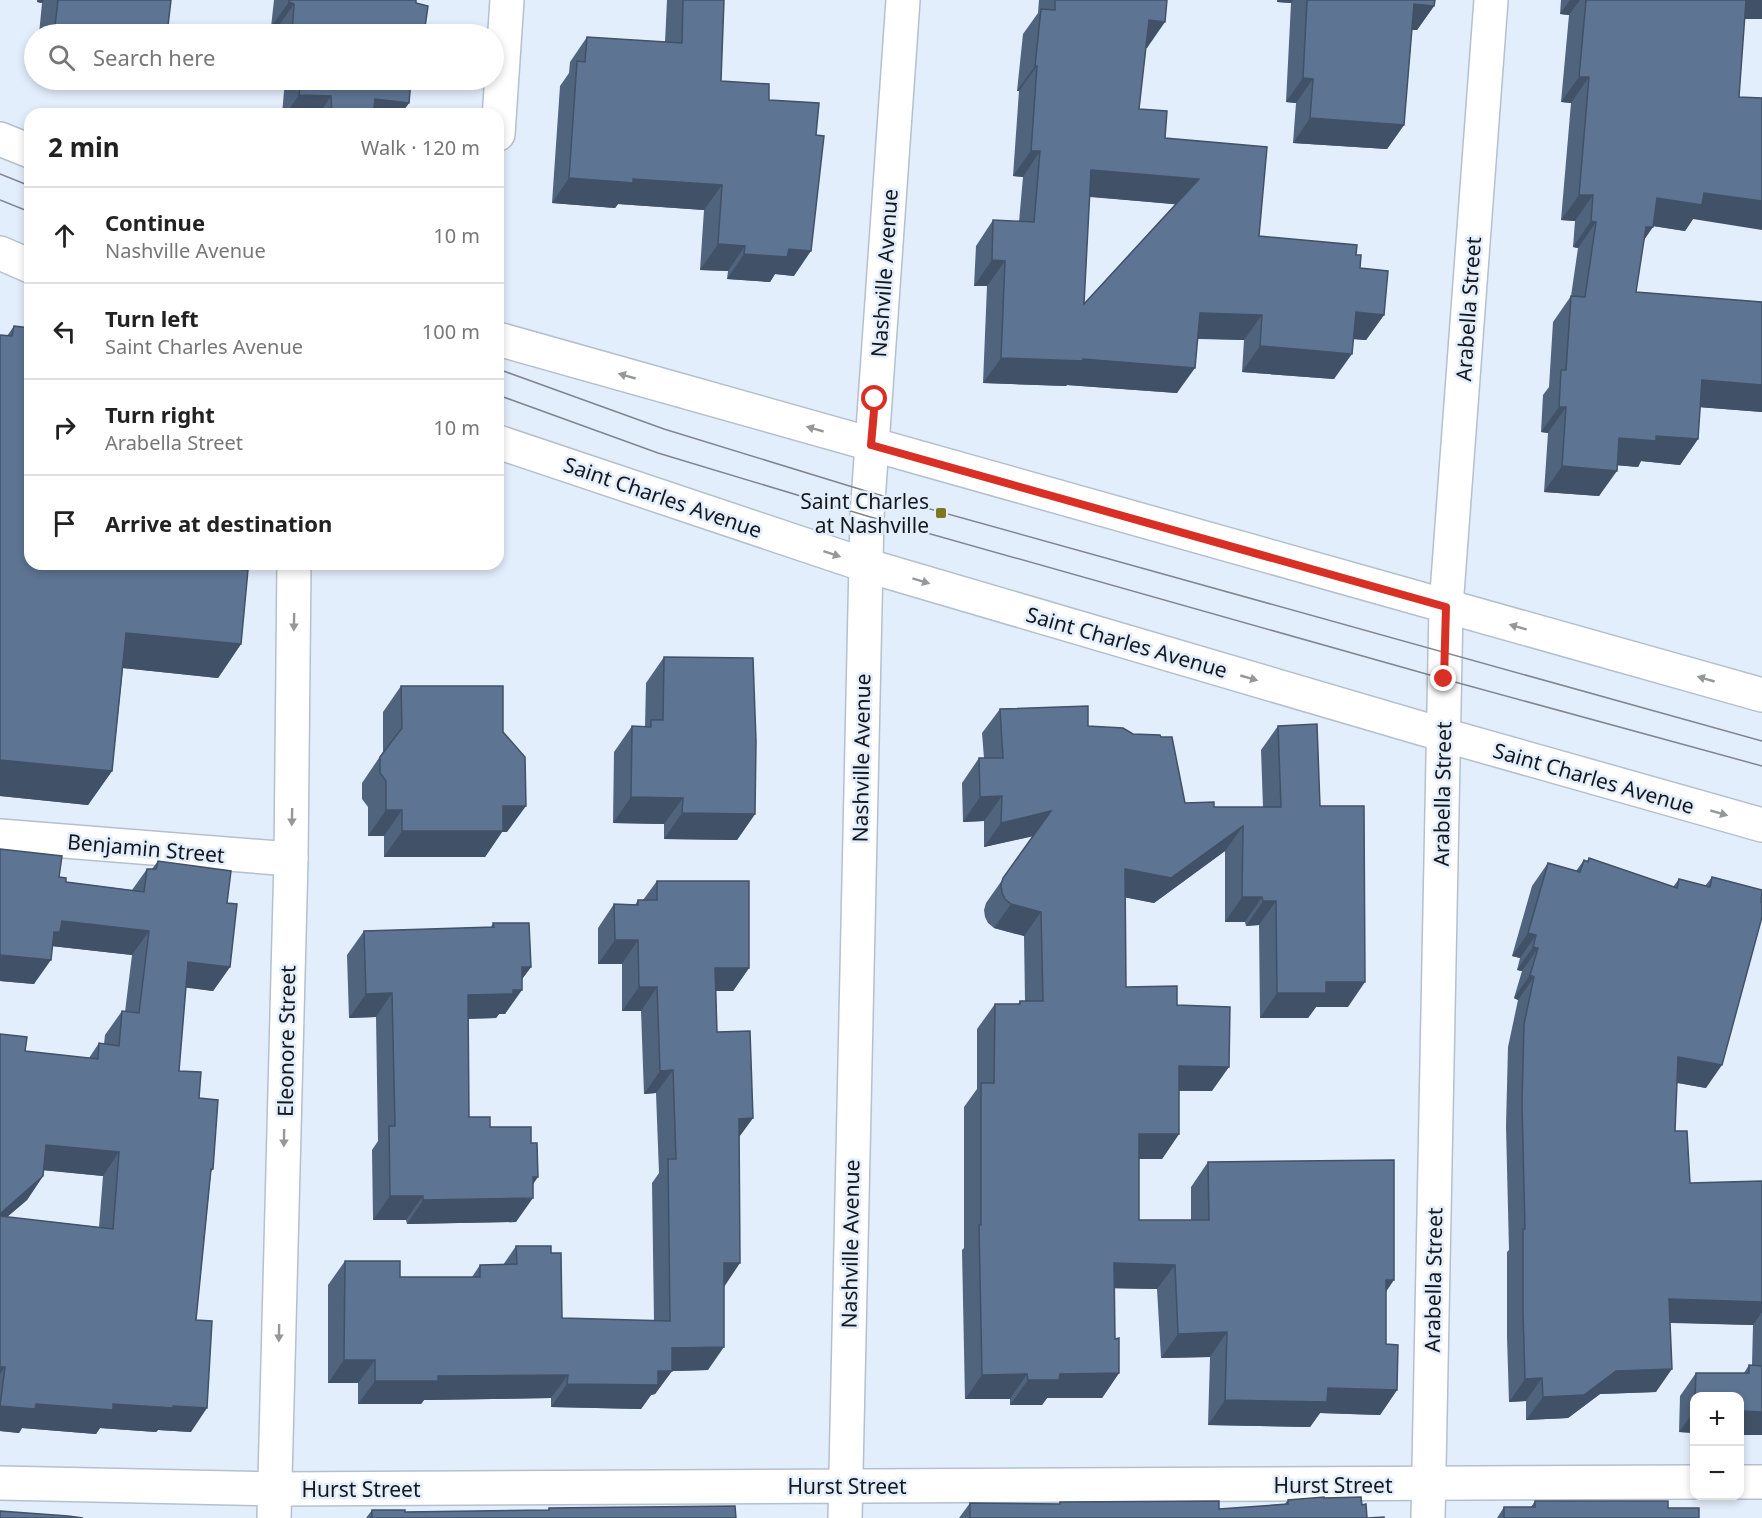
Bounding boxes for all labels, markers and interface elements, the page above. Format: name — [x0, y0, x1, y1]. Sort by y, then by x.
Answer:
search box — [24, 24, 504, 90]
icon: search — [45, 41, 78, 74]
text: Search here — [93, 42, 215, 72]
text: 2 min — [48, 129, 120, 165]
text: Walk · 120 m — [361, 134, 480, 161]
street label: Nashville Avenue — [864, 188, 904, 358]
text: Continue — [105, 207, 205, 237]
icon: ahead — [48, 219, 81, 252]
text: 10 m — [433, 222, 480, 249]
street label: Arabella Street — [1449, 235, 1487, 382]
text: Nashville Avenue — [105, 237, 266, 264]
text: Turn left — [105, 303, 199, 333]
icon: left — [48, 315, 81, 348]
text: 100 m — [422, 318, 480, 345]
text: Saint Charles Avenue — [105, 333, 303, 360]
one-way arrow — [618, 370, 636, 380]
route start — [861, 385, 887, 411]
text: Turn right — [105, 399, 215, 429]
icon: right — [48, 411, 81, 444]
text: 10 m — [433, 414, 480, 441]
one-way arrow — [806, 424, 824, 433]
text: Arabella Street — [105, 429, 243, 456]
street label: Saint Charles Avenue — [560, 450, 766, 544]
place label: Saint Charles at Nashville — [800, 487, 929, 539]
marker: Saint Charles at Nashville — [934, 506, 948, 520]
icon: arrive — [48, 507, 81, 540]
text: Arrive at destination — [105, 508, 332, 538]
one-way arrow — [823, 549, 841, 559]
one-way arrow — [912, 577, 930, 586]
street label: Saint Charles Avenue — [1023, 600, 1231, 684]
one-way arrow — [289, 613, 299, 632]
one-way arrow — [1509, 622, 1527, 631]
route end — [1430, 665, 1456, 691]
street label: Nashville Avenue — [846, 673, 876, 843]
one-way arrow — [1240, 674, 1258, 683]
one-way arrow — [1697, 674, 1715, 684]
street label: Arabella Street — [1427, 721, 1457, 867]
street label: Saint Charles Avenue — [1490, 736, 1698, 820]
one-way arrow — [287, 808, 297, 827]
one-way arrow — [1711, 809, 1729, 818]
street label: Benjamin Street — [66, 827, 226, 869]
street label: Eleonore Street — [271, 965, 301, 1117]
one-way arrow — [279, 1129, 289, 1148]
street label: Nashville Avenue — [835, 1159, 865, 1329]
street label: Arabella Street — [1418, 1207, 1448, 1353]
one-way arrow — [274, 1324, 284, 1343]
map controls — [1690, 1392, 1744, 1500]
button: + — [1690, 1392, 1744, 1446]
button: − — [1690, 1446, 1744, 1500]
street label: Hurst Street — [1274, 1471, 1393, 1499]
street label: Hurst Street — [788, 1472, 907, 1500]
street label: Hurst Street — [302, 1475, 421, 1503]

